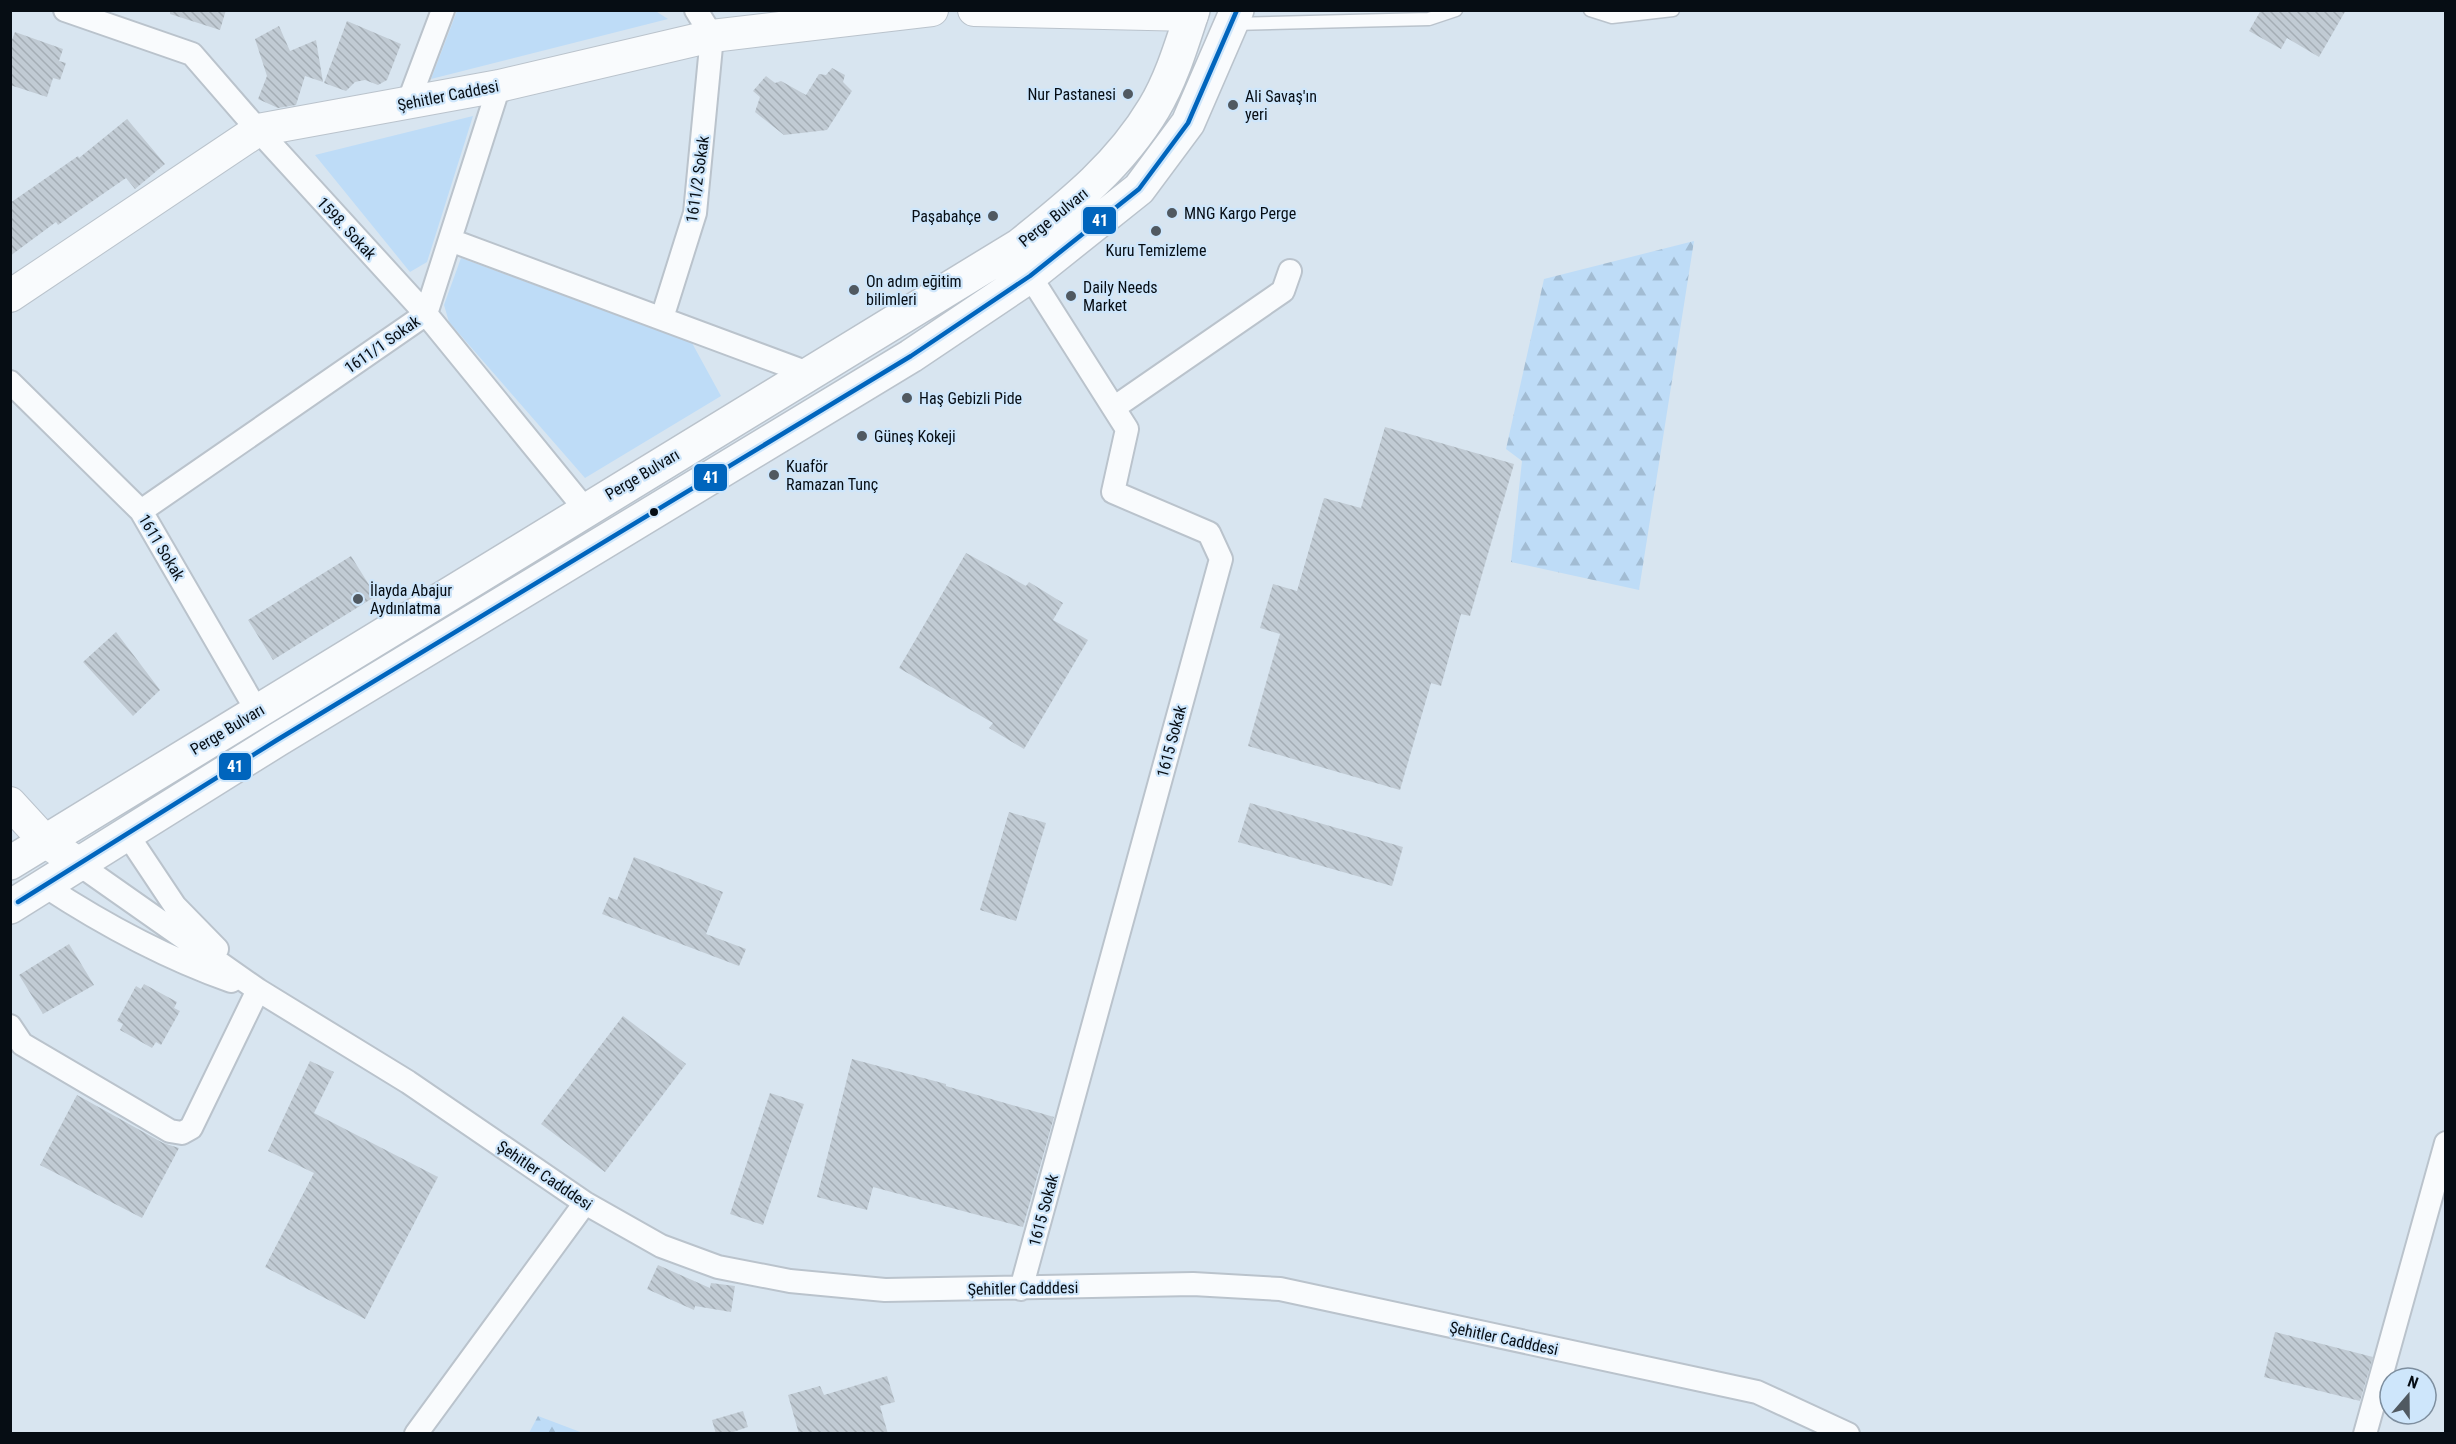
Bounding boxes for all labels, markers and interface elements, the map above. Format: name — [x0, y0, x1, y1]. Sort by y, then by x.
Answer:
street label: Şehitler Caddesi — [396, 76, 500, 115]
place label: Nur Pastanesi — [1027, 85, 1116, 104]
marker: Nur Pastanesi — [1121, 87, 1135, 101]
place label: Ali Savaş'ın yeri — [1245, 87, 1317, 124]
marker: Ali Savaş'ın yeri — [1226, 98, 1240, 112]
street label: 1611/2 Sokak — [682, 134, 713, 224]
street label: Perge Bulvarı — [1015, 184, 1092, 251]
street label: 1598. Sokak — [313, 193, 381, 264]
place label: MNG Kargo Perge — [1184, 204, 1296, 223]
line badge: 41 — [1082, 206, 1117, 235]
marker: MNG Kargo Perge — [1165, 206, 1179, 220]
place label: Paşabahçe — [911, 207, 981, 226]
marker: Paşabahçe — [986, 209, 1000, 223]
text: 41 — [1092, 211, 1108, 230]
marker: Kuru Temizleme — [1149, 224, 1163, 238]
place label: Kuru Temizleme — [1106, 241, 1206, 260]
place label: On adım eğitim bilimleri — [866, 272, 962, 309]
place label: Daily Needs Market — [1083, 278, 1158, 315]
marker: On adım eğitim bilimleri — [847, 283, 861, 297]
marker: Daily Needs Market — [1064, 289, 1078, 303]
street label: 1611/1 Sokak — [341, 311, 424, 377]
place label: Haş Gebizli Pide — [919, 389, 1022, 408]
marker: Haş Gebizli Pide — [900, 391, 914, 405]
place label: Güneş Kokeji — [874, 427, 956, 446]
marker: Güneş Kokeji — [855, 429, 869, 443]
street label: Perge Bulvarı — [602, 445, 683, 504]
place label: Kuaför Ramazan Tunç — [786, 457, 878, 494]
line badge: 41 — [693, 463, 728, 492]
text: 41 — [703, 468, 719, 487]
marker: Kuaför Ramazan Tunç — [767, 468, 781, 482]
unlabelled marker — [648, 506, 660, 518]
street label: 1611 Sokak — [134, 511, 189, 584]
place label: İlayda Abajur Aydınlatma — [370, 581, 452, 618]
marker: İlayda Abajur Aydınlatma — [351, 592, 365, 606]
street label: Perge Bulvarı — [187, 700, 268, 759]
street label: 1615 Sokak — [1153, 702, 1190, 779]
line badge: 41 — [218, 752, 252, 781]
text: 41 — [227, 757, 243, 776]
street label: Şehitler Cadddesi — [494, 1137, 596, 1214]
street label: 1615 Sokak — [1025, 1171, 1062, 1248]
street label: Şehitler Cadddesi — [968, 1278, 1079, 1299]
street label: Şehitler Cadddesi — [1448, 1318, 1560, 1359]
north arrow — [2378, 1366, 2438, 1426]
text: N — [2405, 1372, 2421, 1393]

